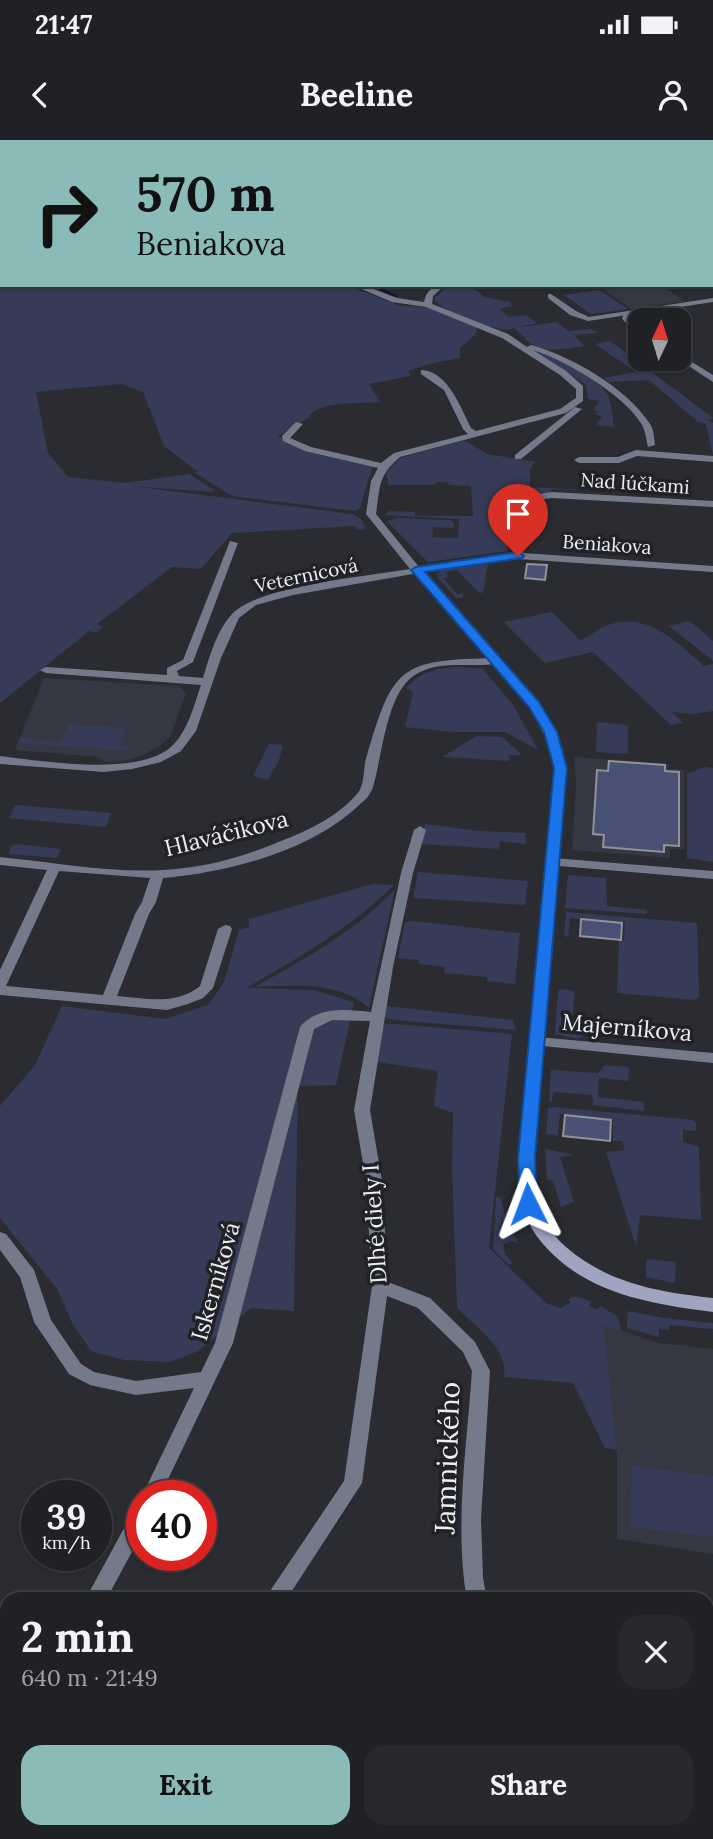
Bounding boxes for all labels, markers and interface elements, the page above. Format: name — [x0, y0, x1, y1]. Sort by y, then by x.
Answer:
text: 21:47 — [35, 8, 92, 41]
text: Beeline — [300, 74, 413, 115]
icon: back — [21, 76, 59, 114]
icon: person — [654, 76, 692, 114]
text: 570 m — [136, 162, 275, 224]
icon: right — [21, 168, 112, 259]
text: Beniakova — [136, 223, 286, 264]
north arrow — [628, 308, 691, 371]
map controls — [628, 308, 691, 371]
street label: Nad lúčkami — [580, 467, 690, 499]
pin — [488, 484, 548, 556]
icon: arrive — [499, 495, 537, 533]
street label: Beniakova — [562, 529, 652, 559]
street label: Veternicová — [251, 552, 360, 598]
street label: Hlaváčikova — [161, 804, 291, 862]
street label: Majerníkova — [561, 1007, 693, 1047]
street label: Dlhé diely I — [355, 1163, 393, 1285]
position arrow — [491, 1167, 565, 1241]
street label: Iskerníková — [184, 1218, 246, 1344]
street label: Jamnického — [426, 1381, 468, 1536]
speed limit sign: 40 — [126, 1480, 217, 1571]
text: 39 — [47, 1494, 86, 1539]
text: km/h — [42, 1531, 91, 1554]
text: 2 min — [21, 1610, 134, 1664]
button: close — [619, 1615, 693, 1689]
text: 640 m · 21:49 — [21, 1663, 158, 1692]
button: Exit — [21, 1745, 350, 1825]
button: Share — [364, 1745, 693, 1825]

